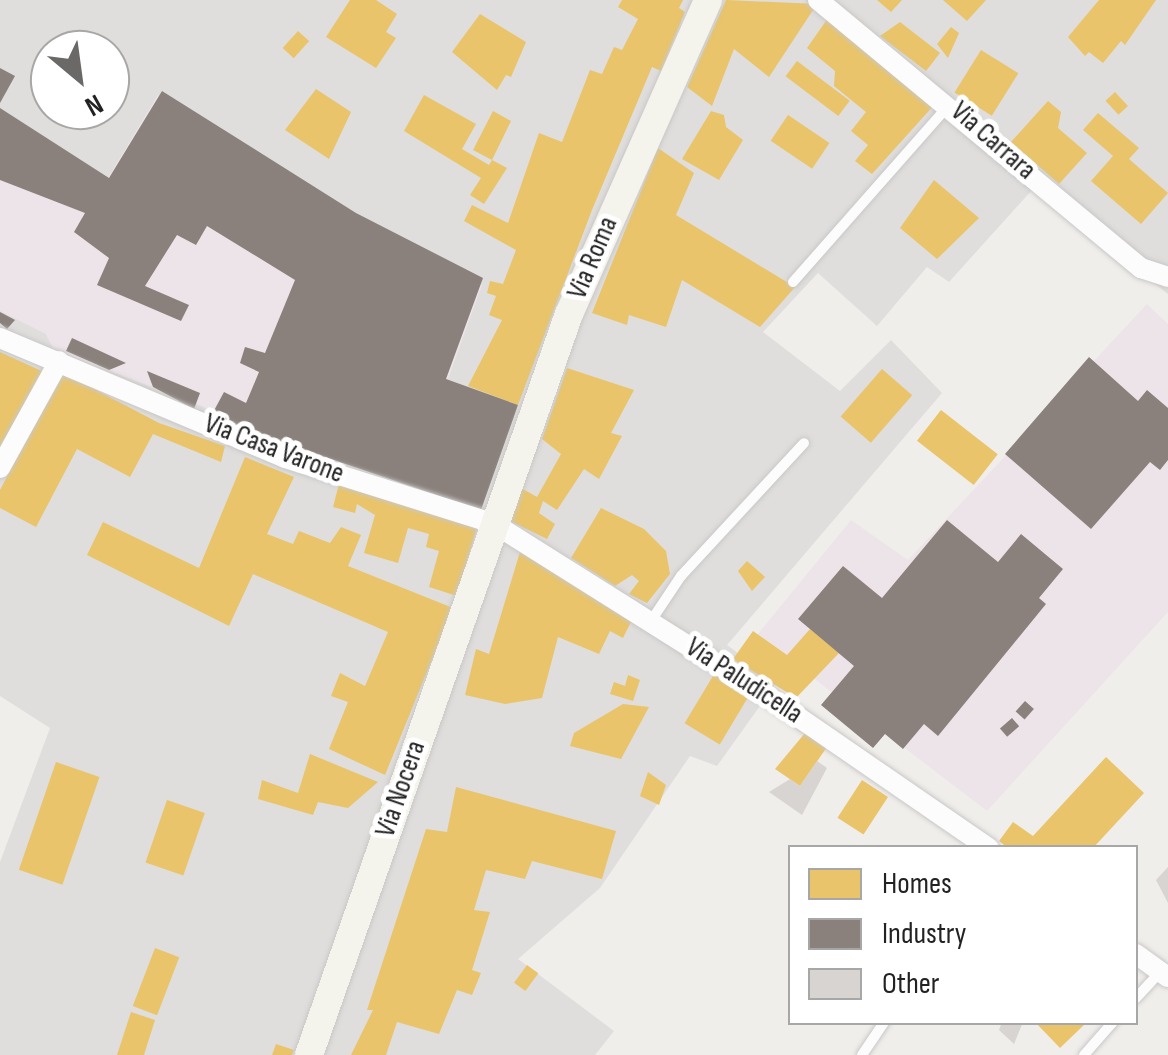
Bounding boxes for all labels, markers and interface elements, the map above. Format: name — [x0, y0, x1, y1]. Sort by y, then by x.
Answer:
north arrow — [30, 30, 130, 130]
text: N — [79, 87, 108, 123]
street label: Via Carrara — [944, 95, 1042, 187]
street label: Via Roma — [561, 212, 625, 304]
street label: Via Casa Varone — [199, 407, 349, 491]
street label: Via Paludicella — [679, 631, 809, 731]
street label: Via Nocera — [369, 736, 433, 842]
legend — [788, 845, 1138, 1025]
text: Homes — [882, 866, 952, 902]
text: Industry — [882, 916, 966, 952]
text: Other — [882, 966, 939, 1002]

